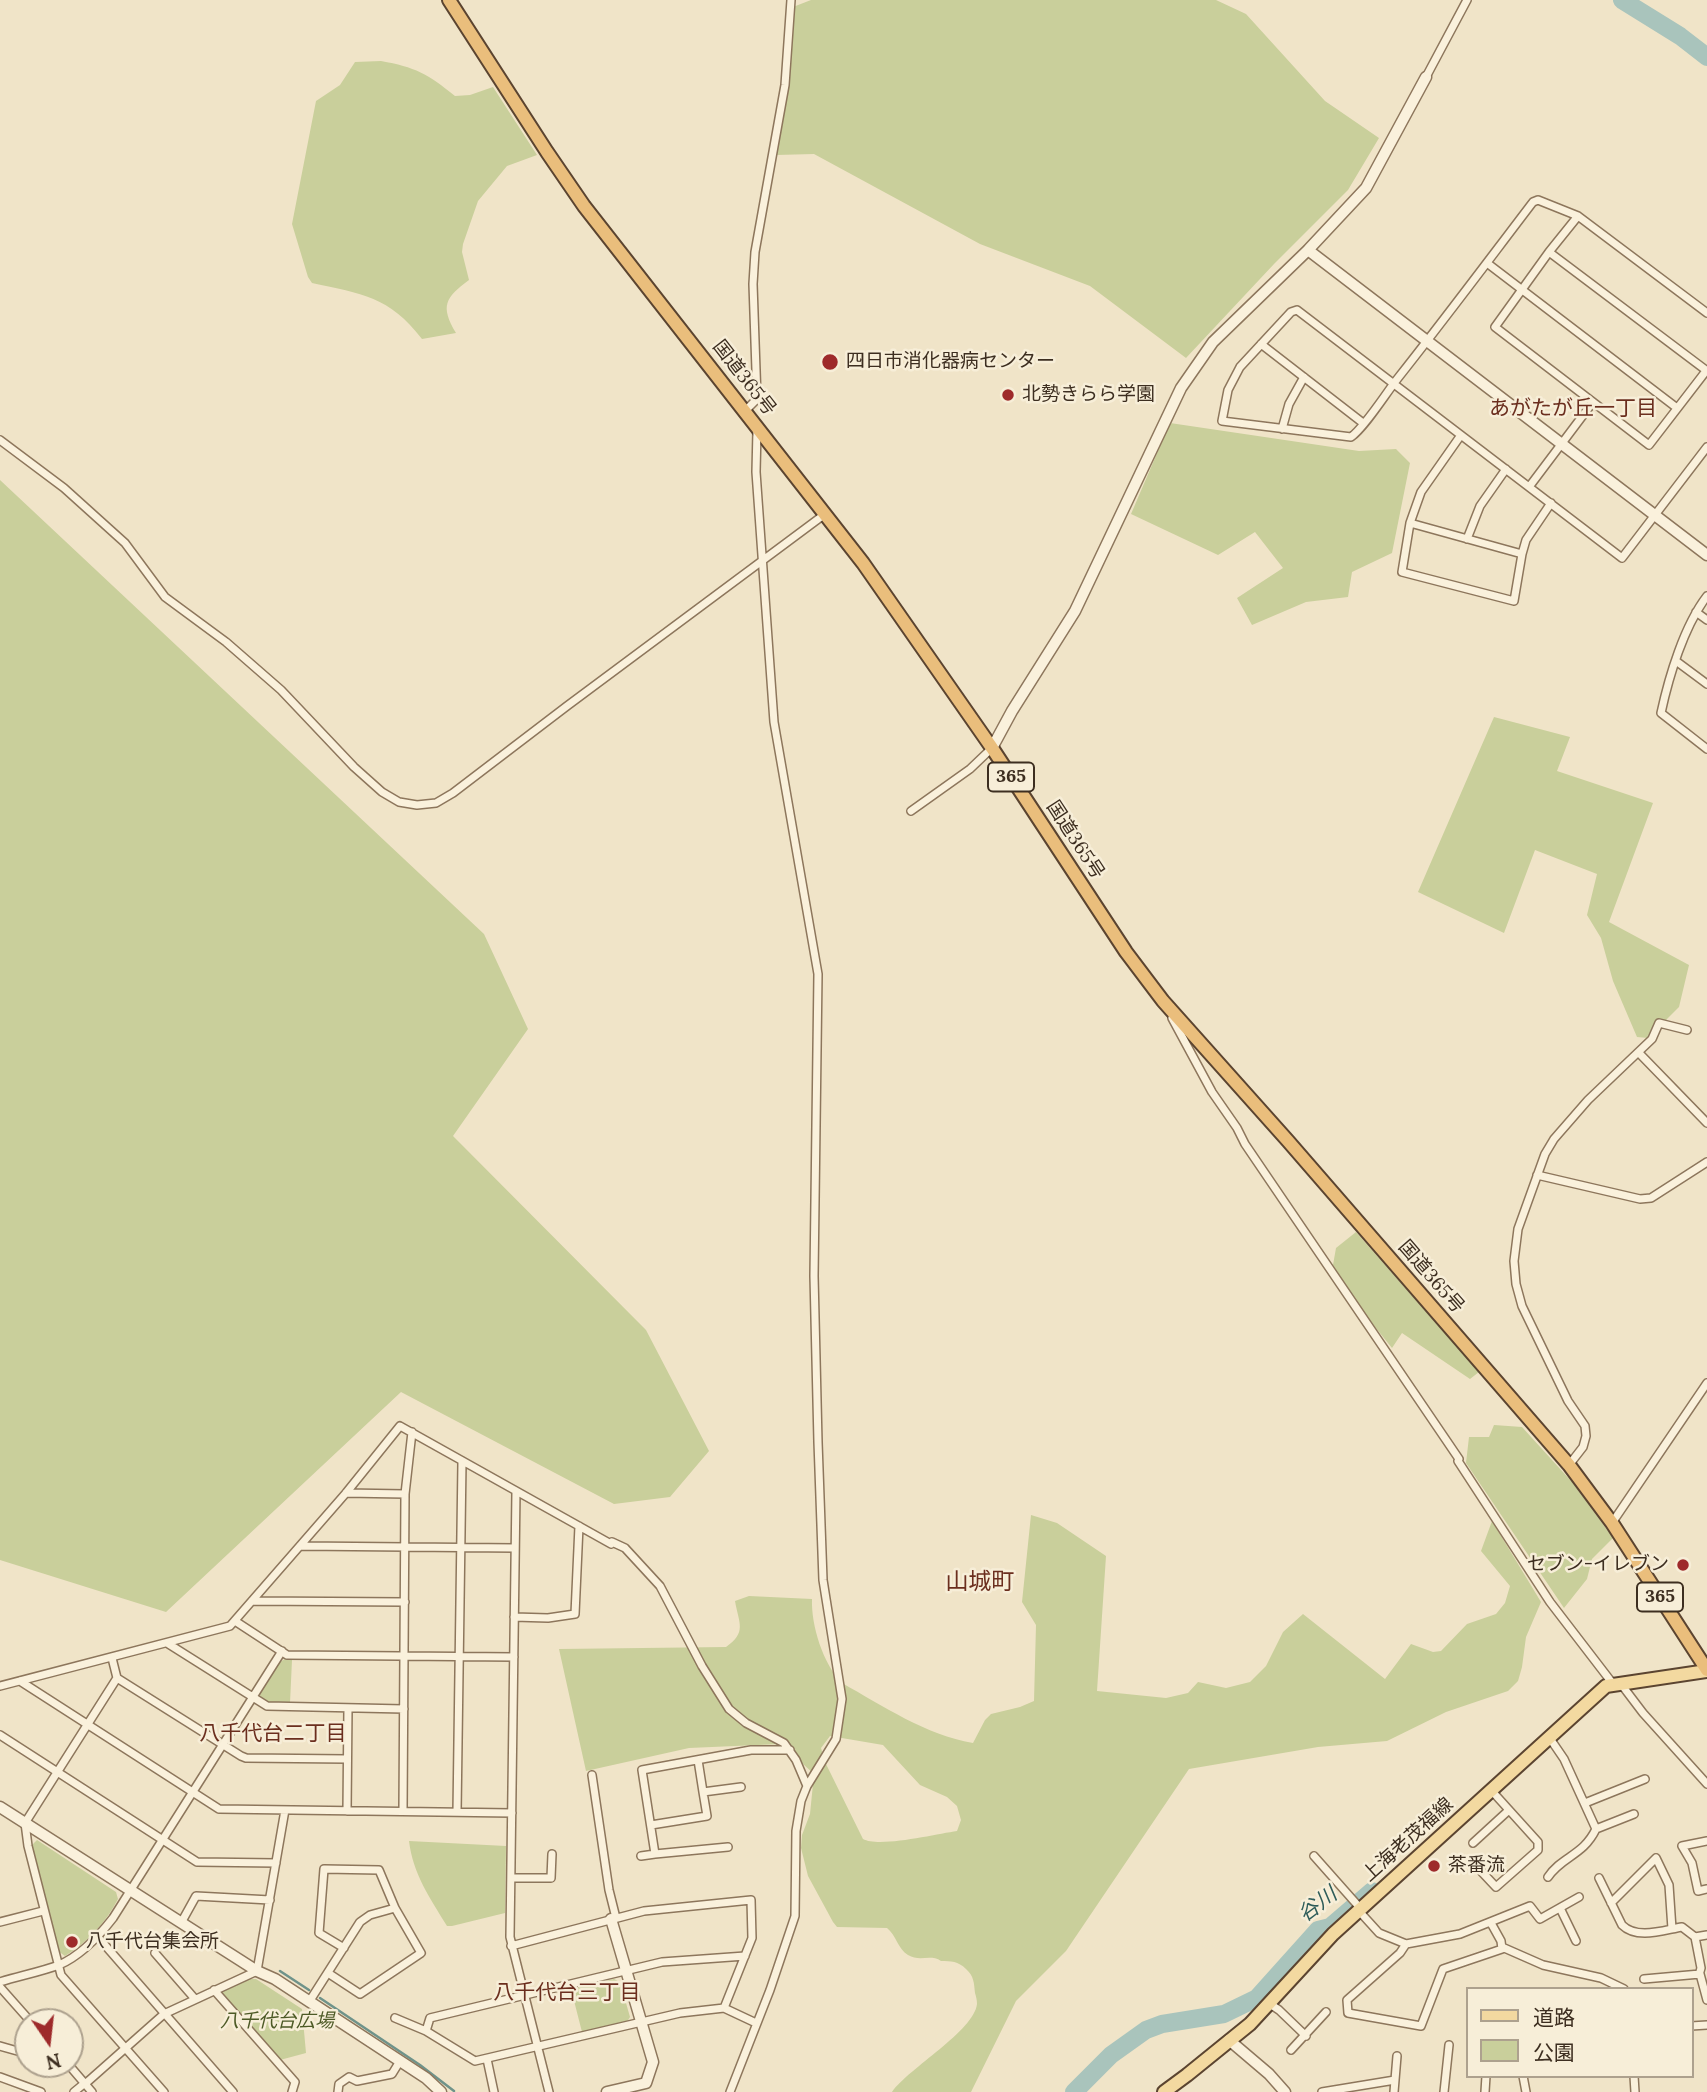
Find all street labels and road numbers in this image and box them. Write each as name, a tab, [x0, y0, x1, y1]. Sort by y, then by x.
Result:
street label: 国道365号	[708, 336, 780, 420]
road number: 365	[988, 762, 1034, 792]
street label: 国道365号	[1041, 797, 1109, 883]
street label: 国道365号	[1393, 1236, 1469, 1318]
road number: 365	[1637, 1582, 1683, 1612]
street label: 上海老茂福線	[1358, 1793, 1458, 1887]

